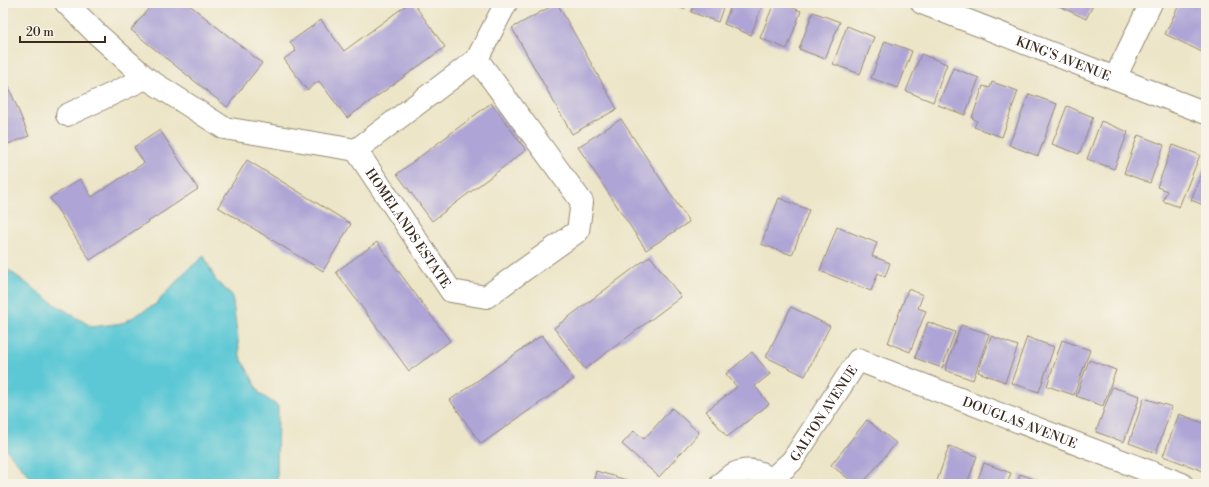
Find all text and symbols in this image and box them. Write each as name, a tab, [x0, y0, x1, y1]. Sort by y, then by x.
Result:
scale bar	[20, 18, 105, 44]
text: 20 m	[26, 25, 54, 40]
street label: KING'S AVENUE	[1014, 33, 1113, 85]
street label: HOMELANDS ESTATE	[362, 166, 454, 291]
street label: GALTON AVENUE	[787, 363, 861, 465]
street label: DOUGLAS AVENUE	[960, 394, 1079, 452]

